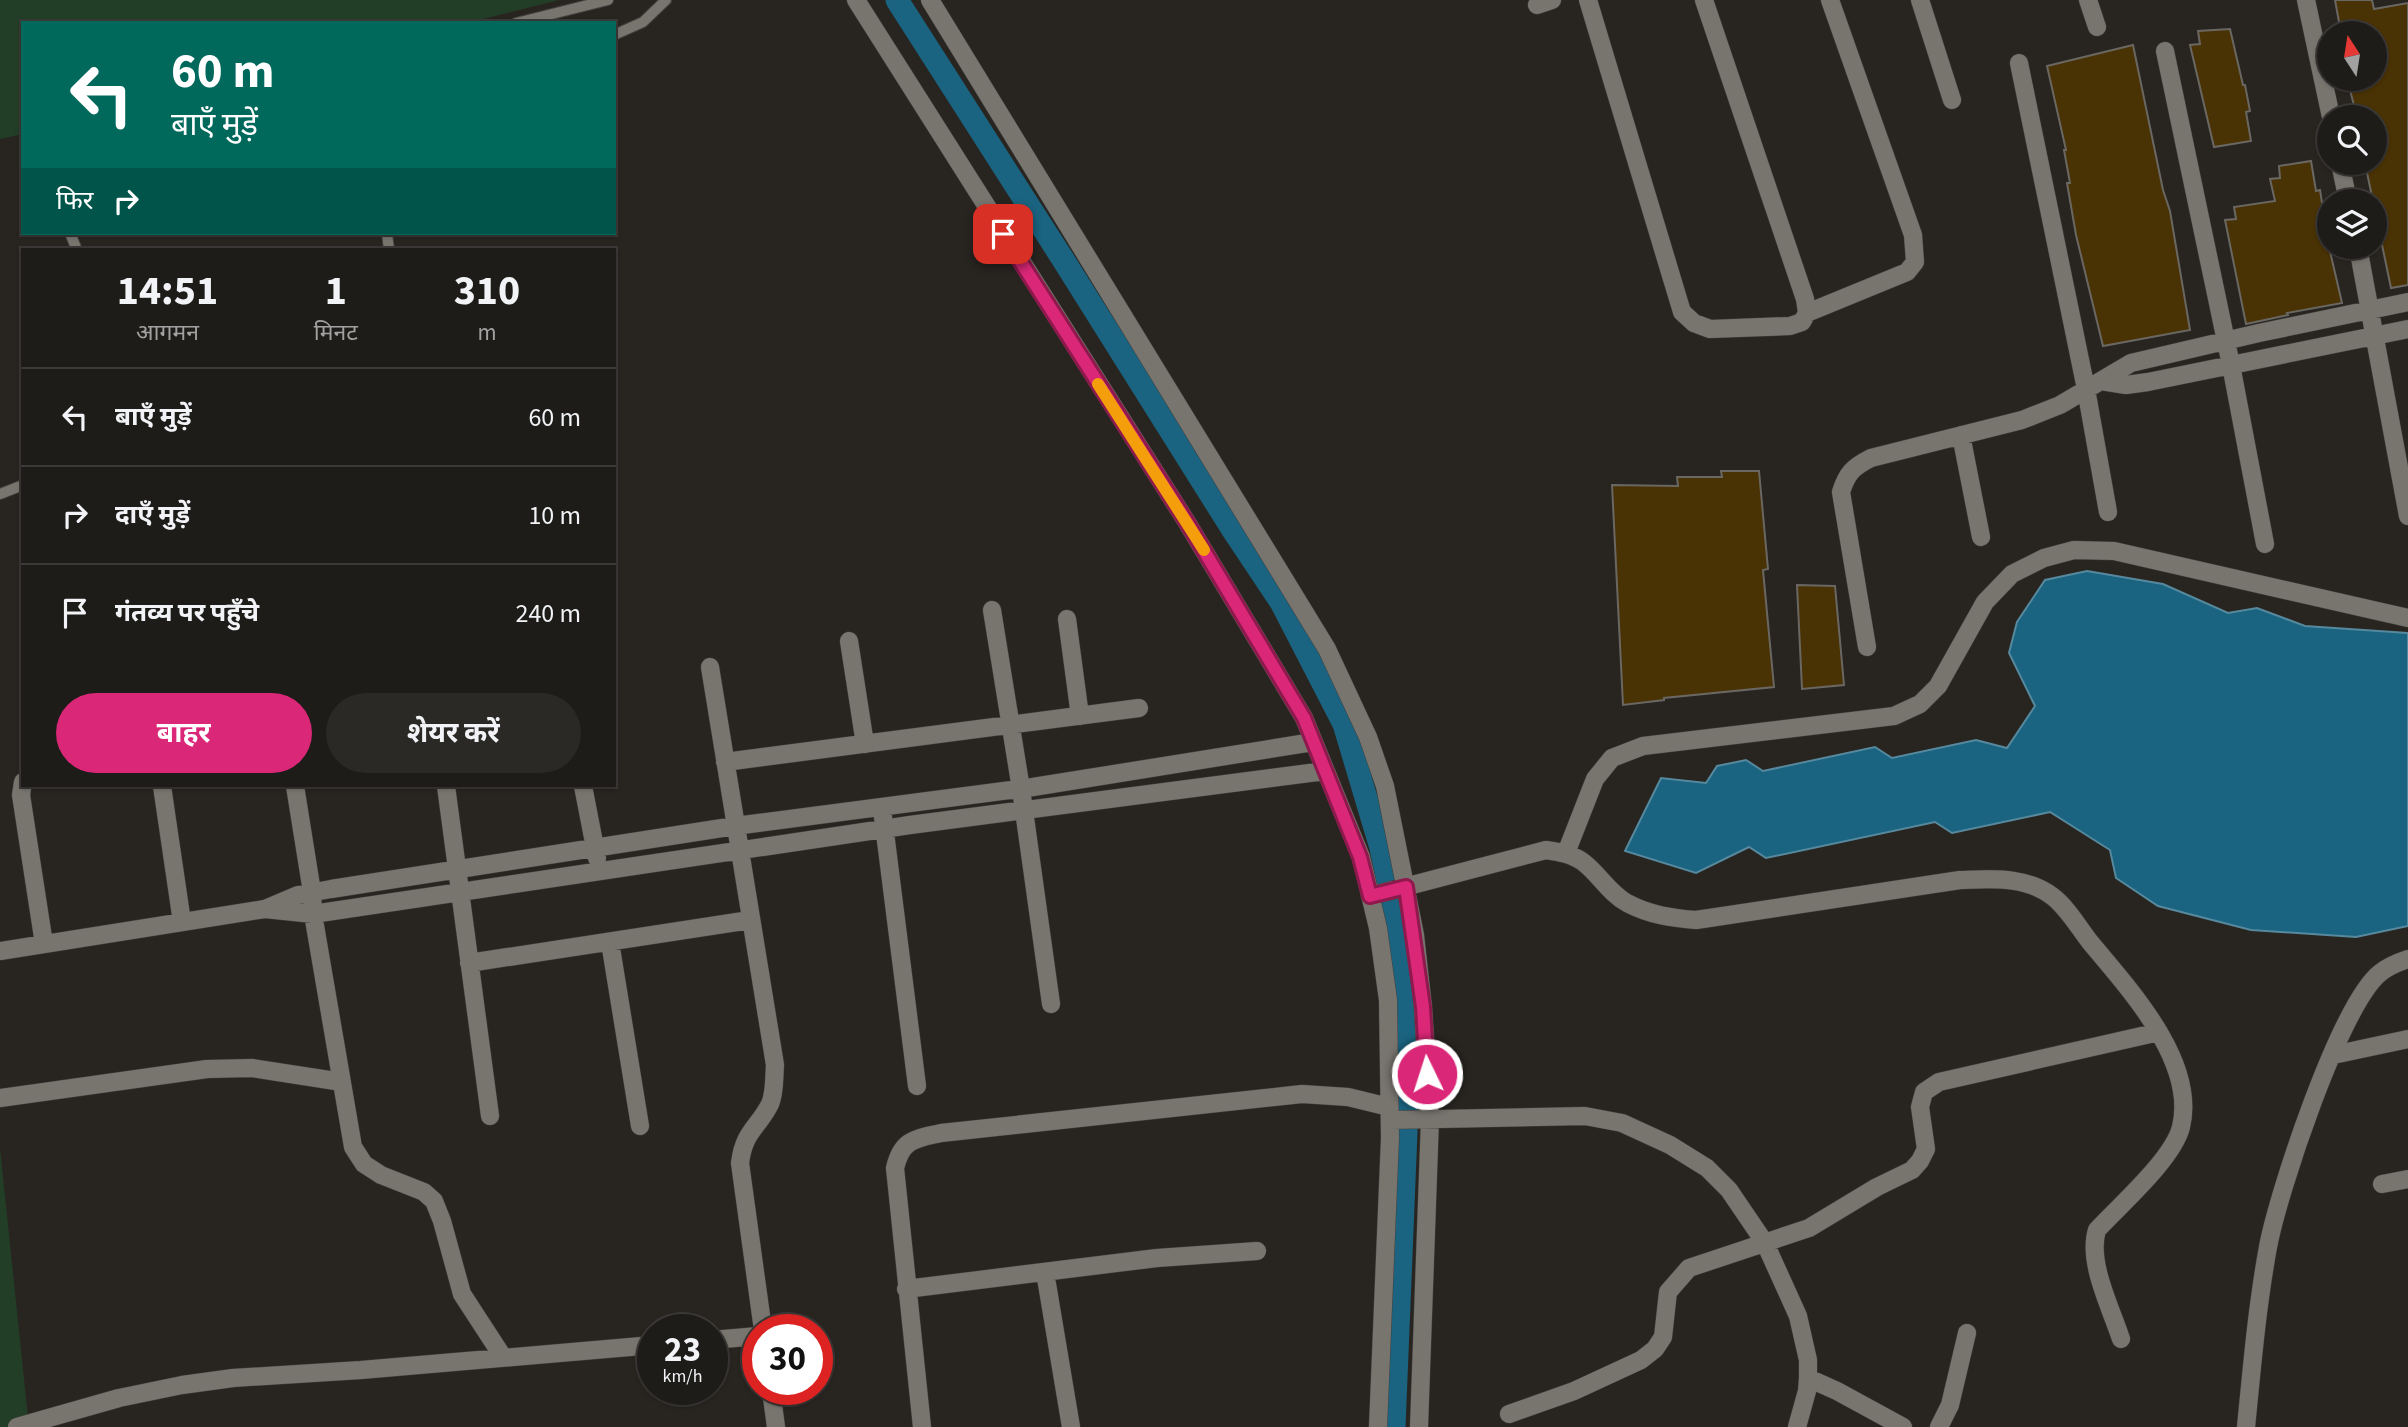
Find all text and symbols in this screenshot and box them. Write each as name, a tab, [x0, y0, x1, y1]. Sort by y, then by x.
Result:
north arrow	[2317, 21, 2387, 91]
map controls	[2317, 21, 2387, 259]
text: 60 m	[171, 37, 275, 107]
icon: left	[56, 49, 147, 140]
text: बाएँ मुड़ें	[171, 102, 258, 148]
button: search	[2317, 105, 2387, 175]
text: फिर	[56, 182, 93, 219]
icon: right	[107, 182, 145, 220]
button: layers	[2317, 189, 2387, 259]
pin	[973, 204, 1033, 264]
icon: arrive	[984, 215, 1022, 253]
text: 14:51	[117, 261, 218, 321]
text: 1	[325, 261, 347, 321]
text: 310	[454, 261, 520, 321]
text: आगमन	[136, 316, 199, 349]
text: मिनट	[314, 316, 358, 349]
text: m	[477, 316, 496, 349]
icon: left	[56, 398, 94, 436]
text: बाएँ मुड़ें	[115, 398, 192, 435]
text: 60 m	[528, 399, 581, 436]
icon: right	[56, 496, 94, 534]
text: दाएँ मुड़ें	[115, 496, 190, 533]
text: 10 m	[528, 497, 581, 534]
icon: arrive	[56, 594, 94, 632]
text: गंतव्य पर पहुँचे	[115, 594, 259, 631]
text: 240 m	[515, 595, 581, 632]
button: बाहर	[56, 693, 312, 773]
button: शेयर करें	[326, 693, 581, 773]
position arrow	[1390, 1037, 1464, 1111]
speed limit sign: 30	[742, 1314, 833, 1405]
text: 23	[664, 1325, 701, 1375]
text: km/h	[663, 1364, 702, 1389]

